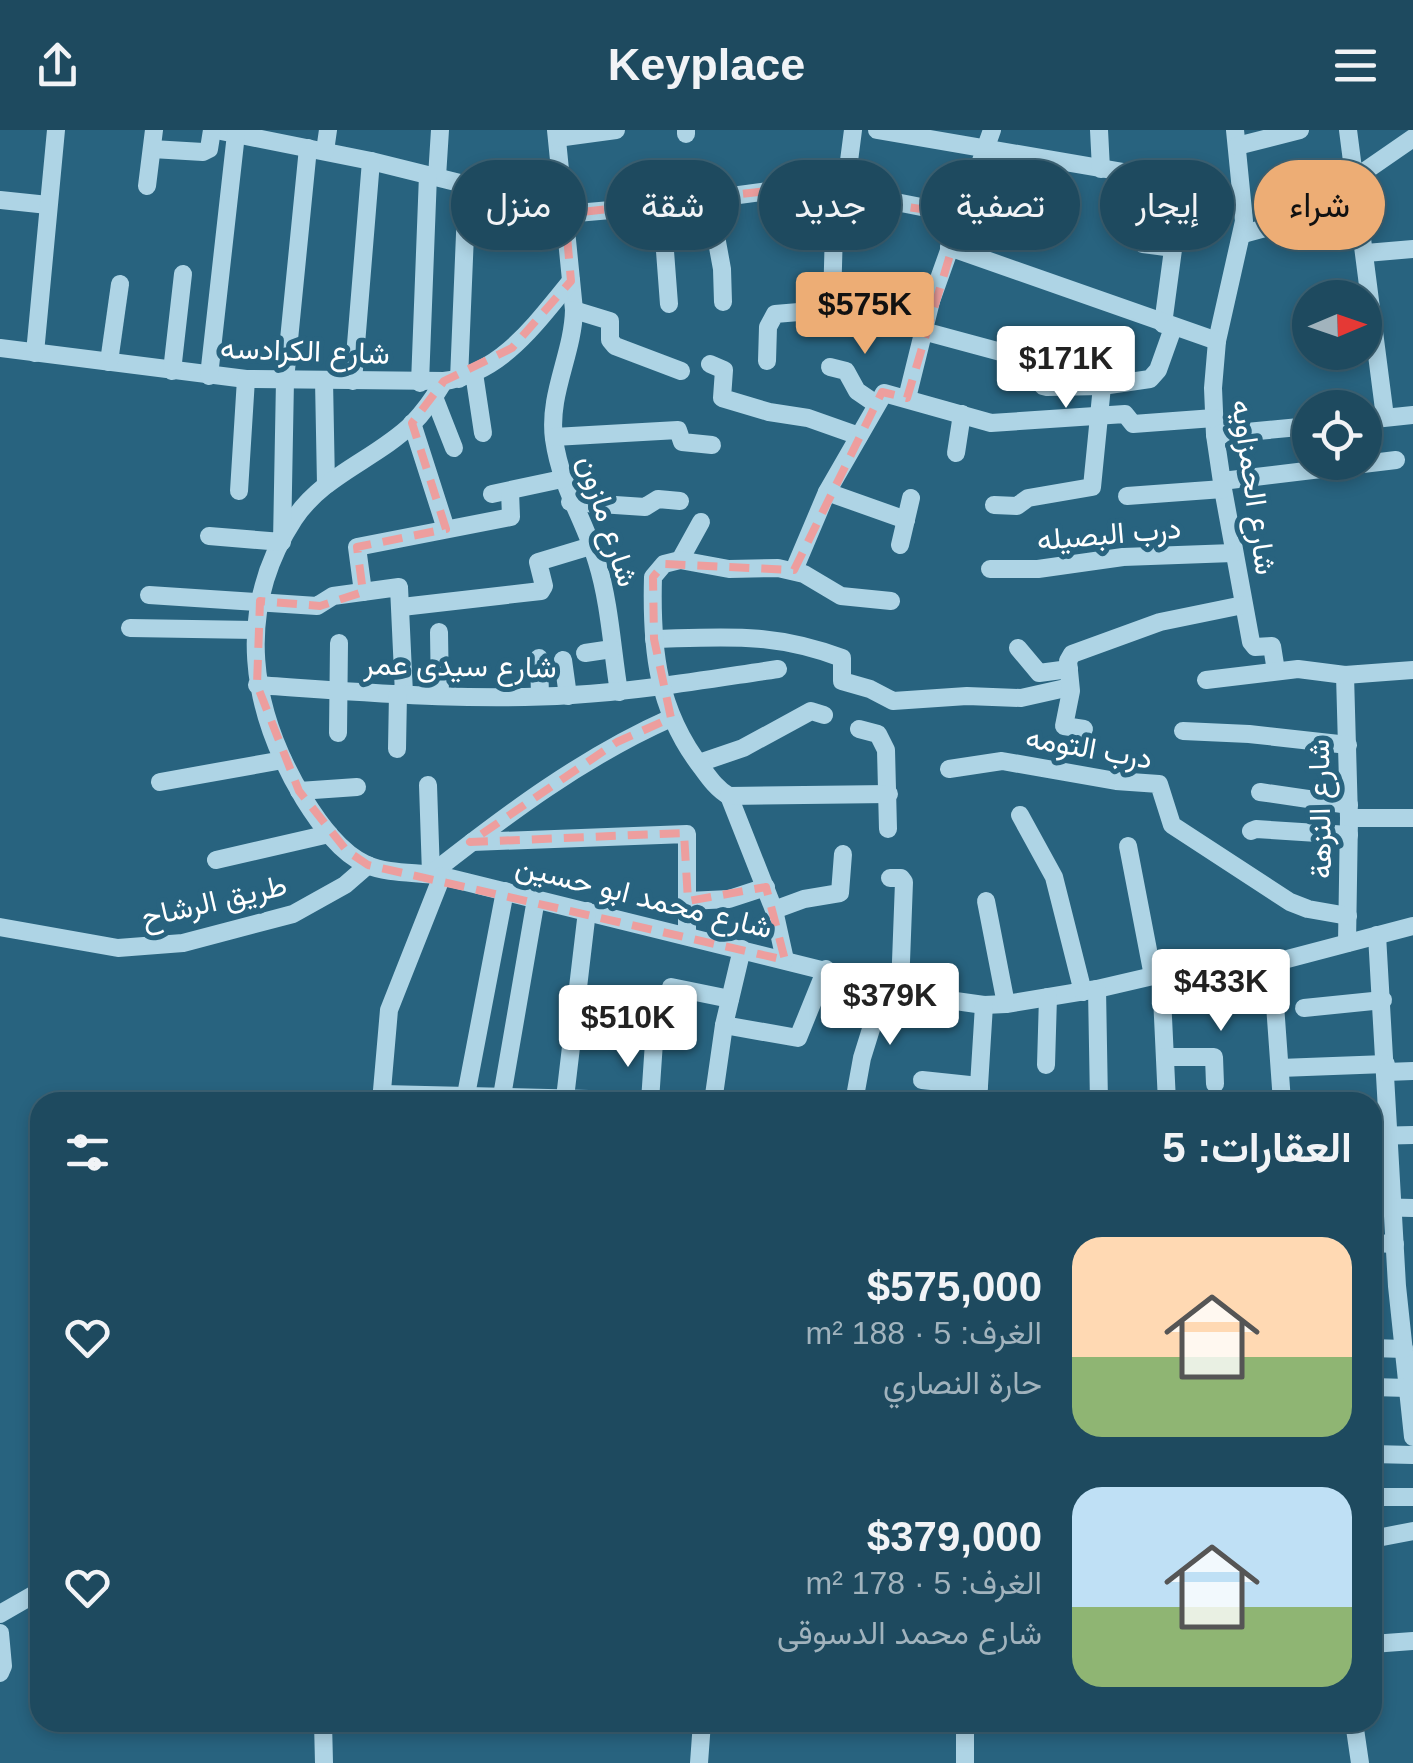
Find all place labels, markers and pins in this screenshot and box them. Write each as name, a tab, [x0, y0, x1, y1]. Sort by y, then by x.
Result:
pin: $575K	[795, 272, 935, 357]
pin: $171K	[996, 326, 1136, 411]
pin: $433K	[1151, 949, 1291, 1034]
pin: $379K	[820, 963, 960, 1048]
pin: $510K	[558, 985, 698, 1070]

